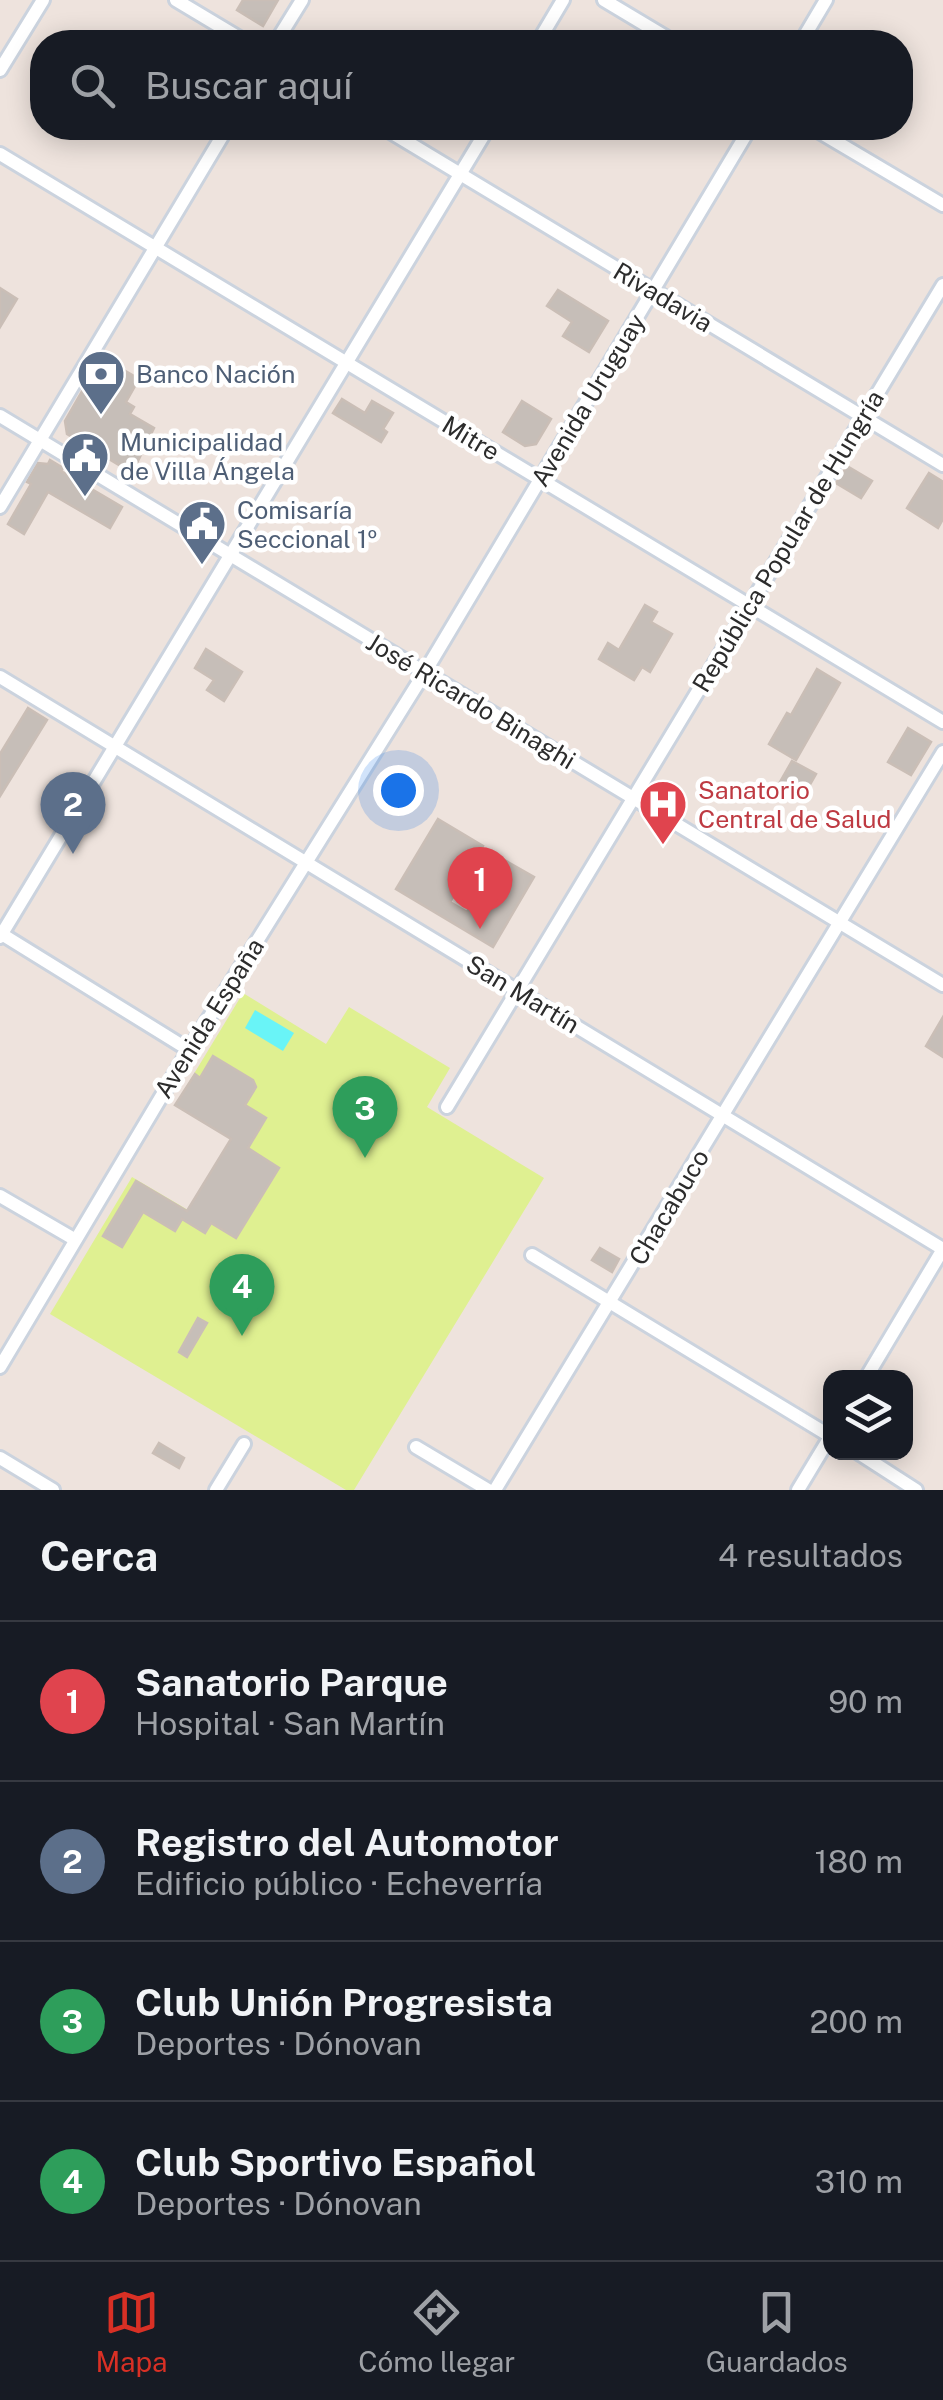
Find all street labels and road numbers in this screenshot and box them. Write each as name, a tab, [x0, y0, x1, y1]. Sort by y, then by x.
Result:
street label: Rivadavia	[608, 256, 718, 338]
street label: Avenida Uruguay	[525, 308, 651, 492]
street label: República Popular de Hungría	[686, 385, 890, 697]
street label: Mitre	[437, 409, 505, 467]
street label: José Ricardo Binaghi	[361, 627, 581, 775]
street label: Avenida España	[148, 933, 270, 1103]
street label: San Martín	[461, 949, 585, 1039]
street label: Chacabuco	[623, 1144, 715, 1270]

